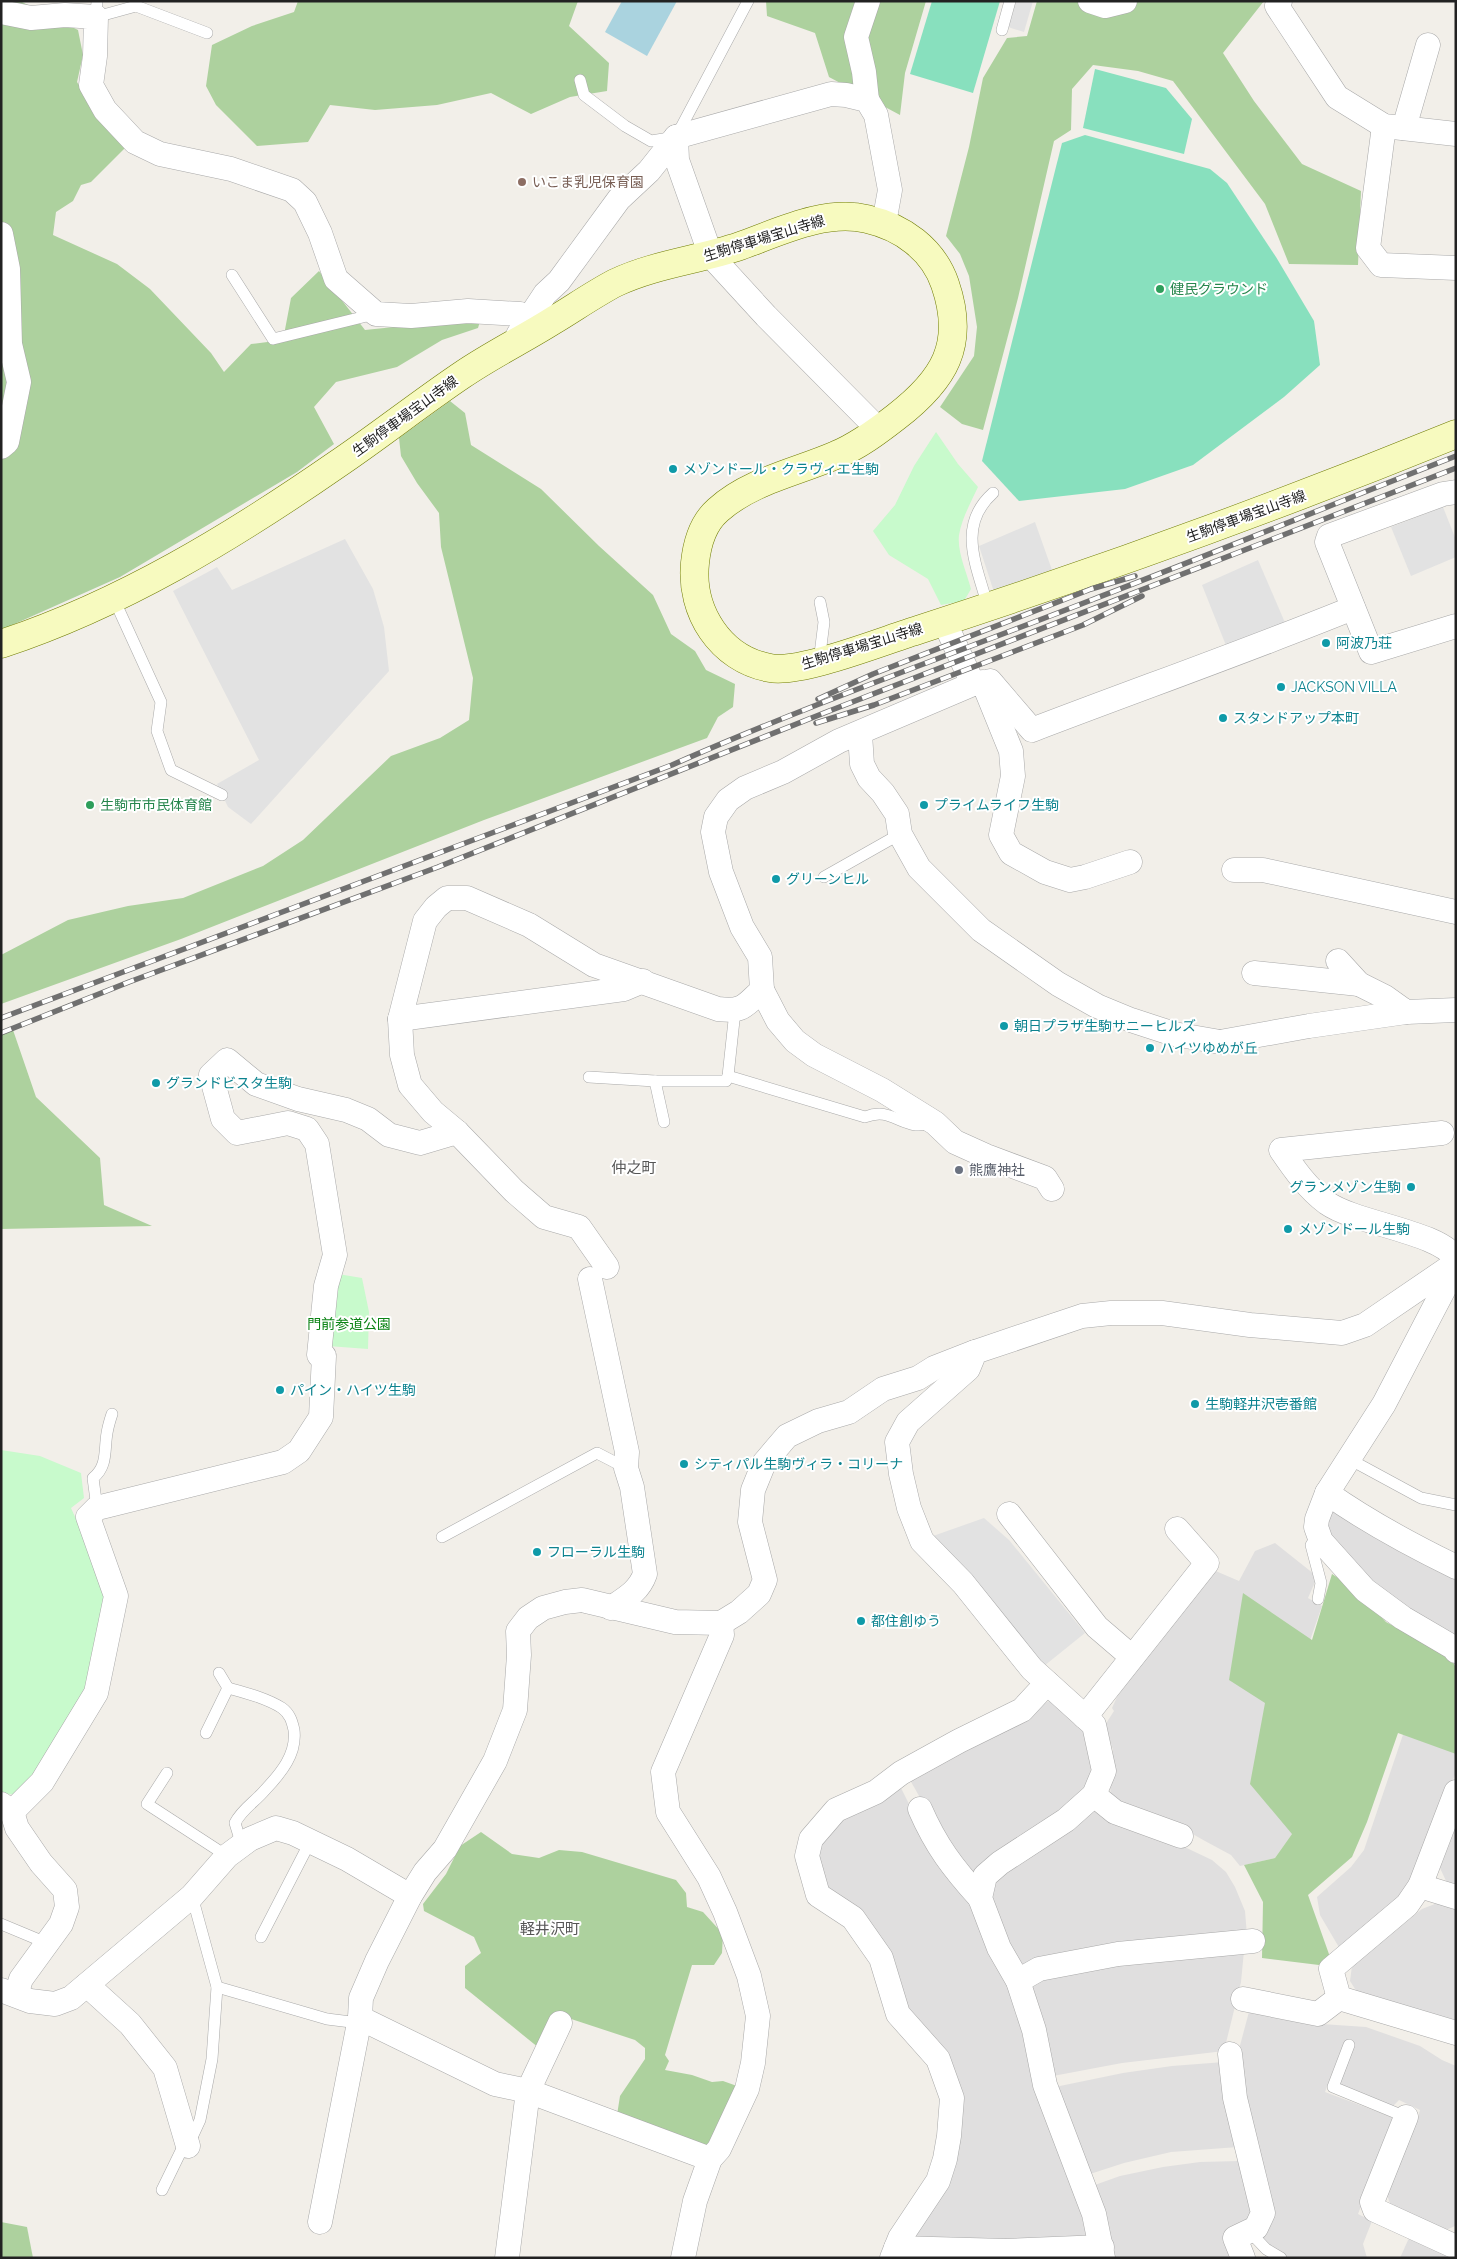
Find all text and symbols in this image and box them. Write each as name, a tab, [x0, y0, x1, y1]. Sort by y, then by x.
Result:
place label: いこま乳児保育園	[532, 174, 644, 190]
marker: いこま乳児保育園	[516, 176, 528, 188]
street label: 生駒停車場宝山寺線	[701, 212, 827, 264]
place label: 健民グラウンド	[1170, 281, 1268, 297]
marker: 健民グラウンド	[1154, 283, 1166, 295]
street label: 生駒停車場宝山寺線	[349, 372, 461, 460]
place label: メゾンドール・クラヴィエ生駒	[683, 461, 879, 477]
marker: メゾンドール・クラヴィエ生駒	[667, 463, 679, 475]
street label: 生駒停車場宝山寺線	[1184, 487, 1308, 545]
street label: 生駒停車場宝山寺線	[799, 620, 925, 672]
place label: 阿波乃荘	[1336, 635, 1392, 651]
marker: 阿波乃荘	[1320, 637, 1332, 649]
place label: JACKSON VILLA	[1291, 679, 1397, 695]
marker: JACKSON VILLA	[1275, 681, 1287, 693]
place label: スタンドアップ本町	[1233, 710, 1359, 726]
marker: スタンドアップ本町	[1217, 712, 1229, 724]
place label: 生駒市市民体育館	[100, 797, 212, 813]
place label: プライムライフ生駒	[934, 797, 1059, 813]
marker: 生駒市市民体育館	[84, 799, 96, 811]
marker: プライムライフ生駒	[918, 799, 930, 811]
place label: グリーンヒル	[786, 871, 869, 887]
marker: グリーンヒル	[770, 873, 782, 885]
place label: 朝日プラザ生駒サニーヒルズ	[1014, 1018, 1196, 1034]
marker: 朝日プラザ生駒サニーヒルズ	[998, 1020, 1010, 1032]
place label: ハイツゆめが丘	[1160, 1040, 1258, 1056]
marker: ハイツゆめが丘	[1144, 1042, 1156, 1054]
place label: グランドビスタ生駒	[166, 1075, 292, 1091]
marker: グランドビスタ生駒	[150, 1077, 162, 1089]
district label: 仲之町	[611, 1159, 657, 1177]
place label: 熊鷹神社	[969, 1162, 1025, 1178]
marker: 熊鷹神社	[953, 1164, 965, 1176]
place label: グランメゾン生駒	[1289, 1179, 1401, 1195]
marker: グランメゾン生駒	[1405, 1181, 1417, 1193]
place label: メゾンドール生駒	[1298, 1221, 1410, 1237]
marker: メゾンドール生駒	[1282, 1223, 1294, 1235]
park label: 門前参道公園	[307, 1316, 391, 1332]
place label: パイン・ハイツ生駒	[290, 1382, 416, 1398]
marker: パイン・ハイツ生駒	[274, 1384, 286, 1396]
place label: 生駒軽井沢壱番館	[1205, 1396, 1317, 1412]
marker: 生駒軽井沢壱番館	[1189, 1398, 1201, 1410]
place label: シティパル生駒ヴィラ・コリーナ	[694, 1456, 903, 1472]
marker: シティパル生駒ヴィラ・コリーナ	[678, 1458, 690, 1470]
place label: フローラル生駒	[547, 1544, 645, 1560]
marker: フローラル生駒	[531, 1546, 543, 1558]
place label: 都住創ゆう	[871, 1613, 941, 1629]
marker: 都住創ゆう	[855, 1615, 867, 1627]
district label: 軽井沢町	[520, 1920, 580, 1938]

